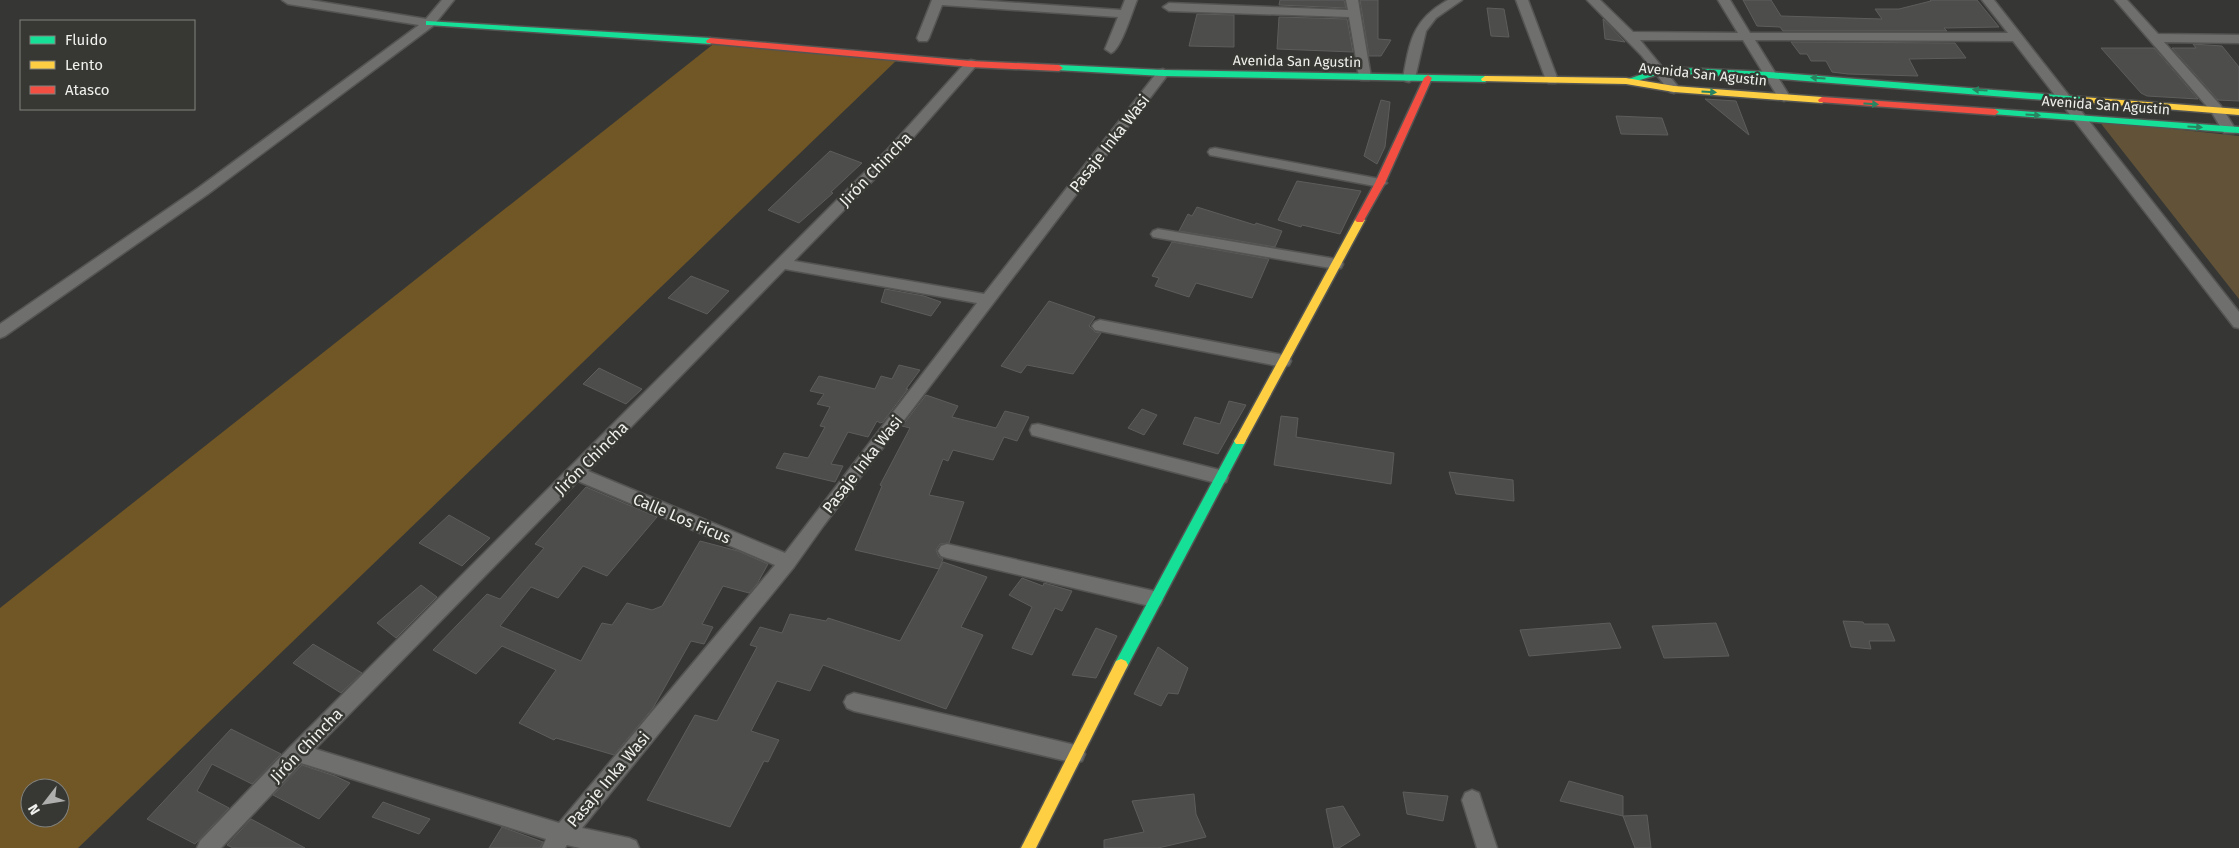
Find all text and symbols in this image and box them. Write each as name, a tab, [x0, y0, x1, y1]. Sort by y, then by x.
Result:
legend	[20, 20, 195, 110]
text: Fluido	[65, 31, 107, 49]
street label: Avenida San Agustin	[1233, 52, 1361, 71]
text: Lento	[65, 56, 103, 74]
street label: Avenida San Agustin	[1638, 59, 1768, 90]
one-way arrow	[1810, 74, 1826, 82]
text: Atasco	[65, 81, 110, 99]
one-way arrow	[1972, 86, 1988, 94]
one-way arrow	[1701, 88, 1717, 96]
street label: Pasaje Inka Wasi	[1065, 91, 1153, 196]
street label: Avenida San Agustin	[2041, 93, 2171, 118]
one-way arrow	[1863, 100, 1879, 108]
one-way arrow	[2025, 112, 2041, 120]
one-way arrow	[2187, 123, 2203, 131]
street label: Jirón Chincha	[835, 128, 915, 210]
street label: Pasaje Inka Wasi	[818, 412, 906, 517]
street label: Jirón Chincha	[551, 418, 632, 499]
street label: Calle Los Ficus	[630, 489, 734, 548]
street label: Jirón Chincha	[266, 704, 346, 786]
street label: Pasaje Inka Wasi	[563, 728, 654, 831]
north arrow	[20, 778, 70, 828]
text: N	[25, 801, 44, 818]

